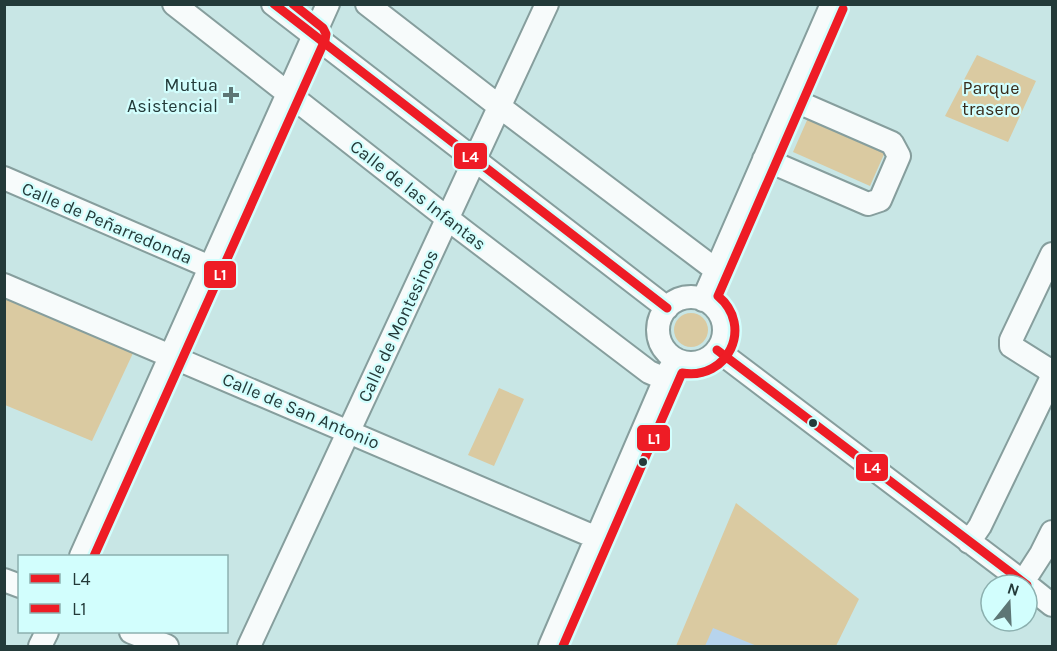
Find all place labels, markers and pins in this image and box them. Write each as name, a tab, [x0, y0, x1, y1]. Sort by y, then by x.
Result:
place label: Mutua Asistencial	[127, 74, 218, 117]
marker: Mutua Asistencial	[222, 86, 240, 104]
unlabelled marker	[807, 417, 819, 429]
unlabelled marker	[637, 456, 649, 468]

